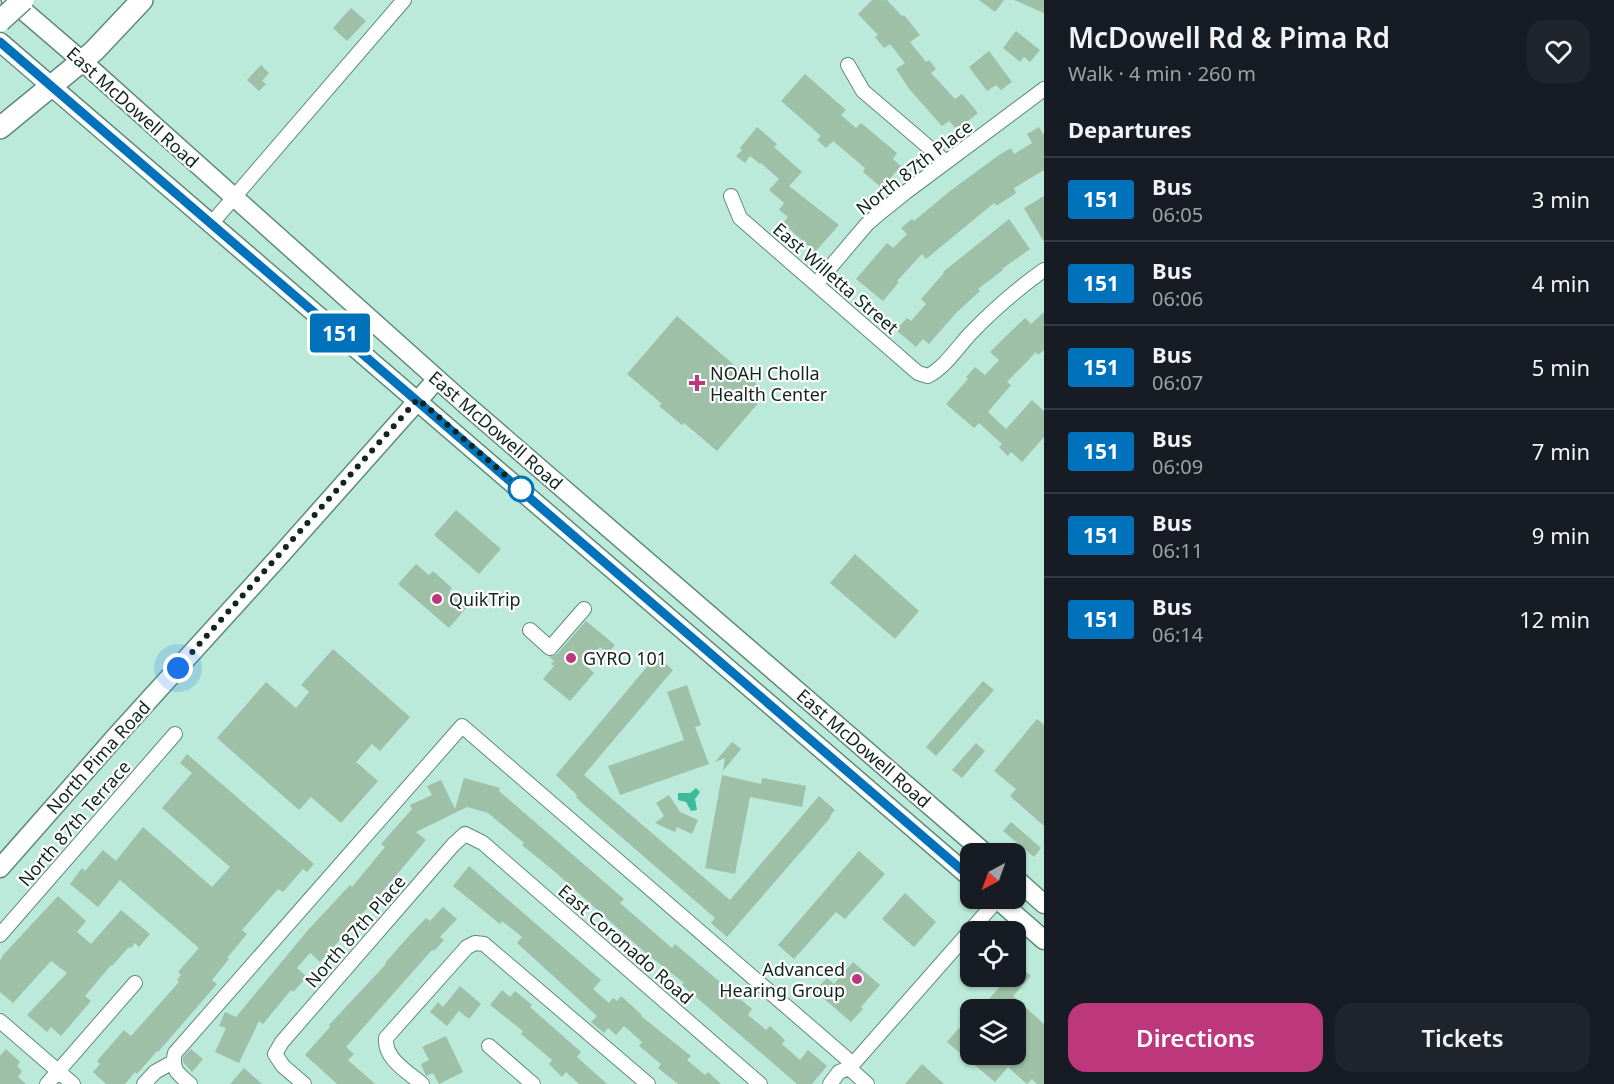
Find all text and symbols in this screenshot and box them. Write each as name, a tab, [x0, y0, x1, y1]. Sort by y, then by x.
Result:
text: McDowell Rd & Pima Rd	[1068, 18, 1390, 56]
button: heart	[1527, 20, 1590, 83]
street label: East McDowell Road	[62, 41, 204, 173]
text: Walk · 4 min · 260 m	[1068, 60, 1256, 87]
street label: North 87th Place	[851, 114, 977, 220]
text: Departures	[1068, 114, 1192, 144]
text: Bus	[1152, 171, 1192, 201]
text: 3 min	[1532, 184, 1590, 214]
text: 151	[1083, 185, 1119, 213]
text: 06:05	[1152, 201, 1203, 228]
street label: East Willetta Street	[768, 217, 904, 339]
text: Bus	[1152, 255, 1192, 285]
text: 4 min	[1532, 268, 1590, 298]
text: 151	[1083, 269, 1119, 297]
text: 06:06	[1152, 285, 1203, 312]
line badge: 151	[306, 314, 374, 352]
text: 151	[322, 319, 358, 347]
text: Bus	[1152, 339, 1192, 369]
text: 5 min	[1532, 352, 1590, 382]
text: 151	[1083, 353, 1119, 381]
place label: NOAH Cholla Health Center	[710, 361, 828, 406]
street label: East McDowell Road	[424, 365, 568, 495]
text: 06:07	[1152, 369, 1203, 396]
marker: NOAH Cholla Health Center	[688, 374, 706, 392]
text: Bus	[1152, 423, 1192, 453]
text: 7 min	[1532, 436, 1590, 466]
text: 151	[1083, 437, 1119, 465]
text: 06:09	[1152, 453, 1203, 480]
unlabelled marker	[508, 476, 534, 502]
text: Bus	[1152, 507, 1192, 537]
text: 9 min	[1532, 520, 1590, 550]
text: 151	[1083, 521, 1119, 549]
text: 06:11	[1152, 537, 1203, 564]
place label: QuikTrip	[449, 587, 521, 611]
text: Bus	[1152, 591, 1192, 621]
marker: QuikTrip	[430, 592, 444, 606]
text: 12 min	[1519, 604, 1590, 634]
text: 151	[1083, 605, 1119, 633]
text: 06:14	[1152, 621, 1203, 648]
place label: GYRO 101	[583, 646, 667, 670]
marker: GYRO 101	[564, 651, 578, 665]
your location	[163, 653, 193, 683]
street label: East McDowell Road	[792, 683, 936, 813]
street label: North Pima Road	[41, 695, 155, 819]
street label: North 87th Terrace	[13, 755, 135, 891]
north arrow	[960, 843, 1026, 909]
map controls	[960, 843, 1026, 1065]
street label: North 87th Place	[299, 870, 411, 992]
street label: East Coronado Road	[553, 879, 699, 1009]
button: locate	[960, 921, 1026, 987]
place label: Advanced Hearing Group	[719, 957, 845, 1002]
marker: Advanced Hearing Group	[850, 972, 864, 986]
button: layers	[960, 999, 1026, 1065]
button: Directions	[1068, 1003, 1323, 1072]
button: Tickets	[1335, 1003, 1590, 1072]

